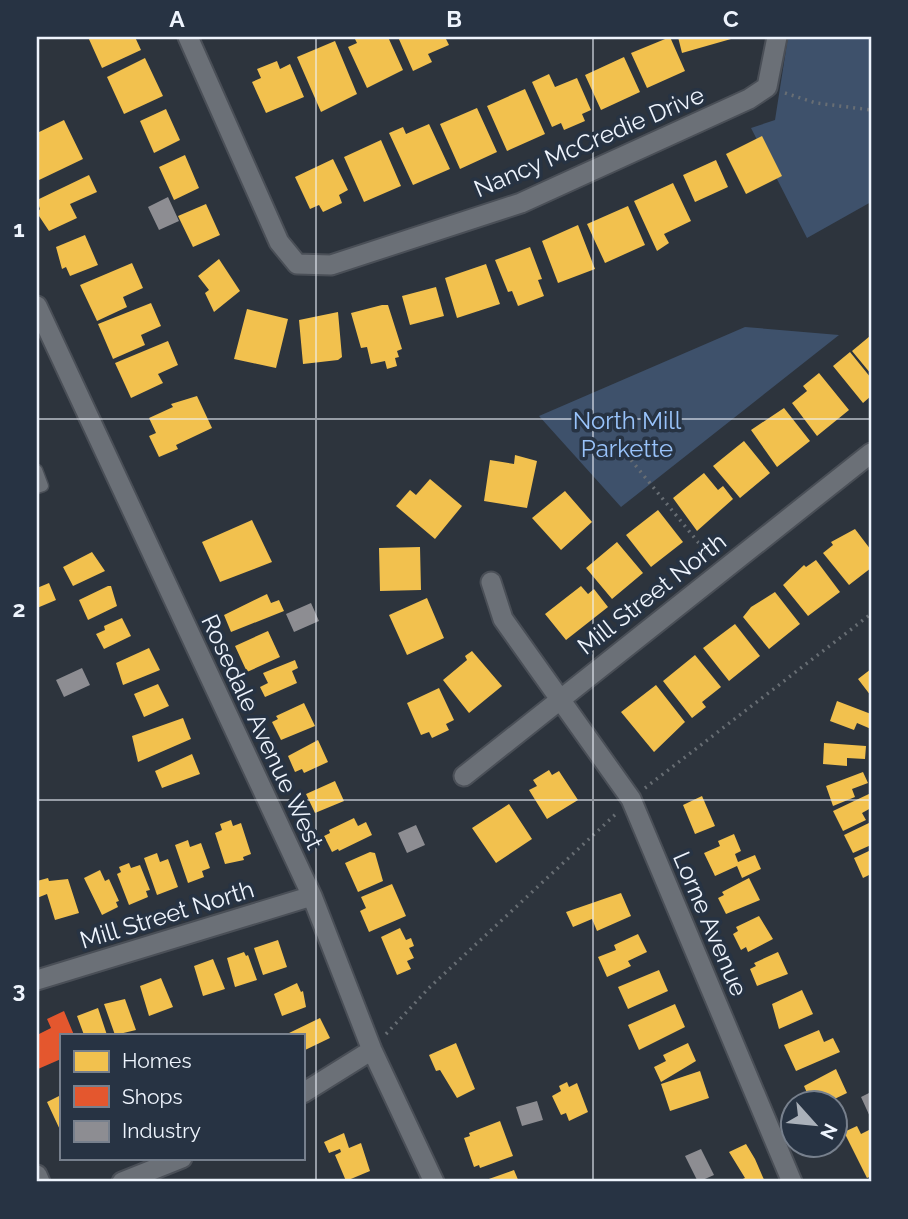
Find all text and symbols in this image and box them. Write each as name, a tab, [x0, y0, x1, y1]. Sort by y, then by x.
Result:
text: A	[169, 5, 185, 32]
text: B	[446, 5, 462, 32]
text: C	[723, 5, 739, 32]
street label: Nancy McCredie Drive	[469, 80, 708, 203]
text: 1	[13, 215, 25, 242]
park label: North Mill Parkette	[573, 406, 682, 463]
street label: Mill Street North	[572, 527, 732, 661]
text: 2	[13, 595, 25, 622]
street label: Rosedale Avenue West	[195, 610, 330, 854]
street label: Lorne Avenue	[667, 847, 754, 1000]
street label: Mill Street North	[76, 874, 257, 955]
text: 3	[13, 976, 25, 1003]
legend	[60, 1034, 304, 1160]
text: Homes	[122, 1048, 192, 1073]
text: Shops	[122, 1084, 183, 1109]
north arrow	[778, 1090, 848, 1160]
text: Industry	[122, 1118, 201, 1143]
text: N	[816, 1120, 842, 1143]

